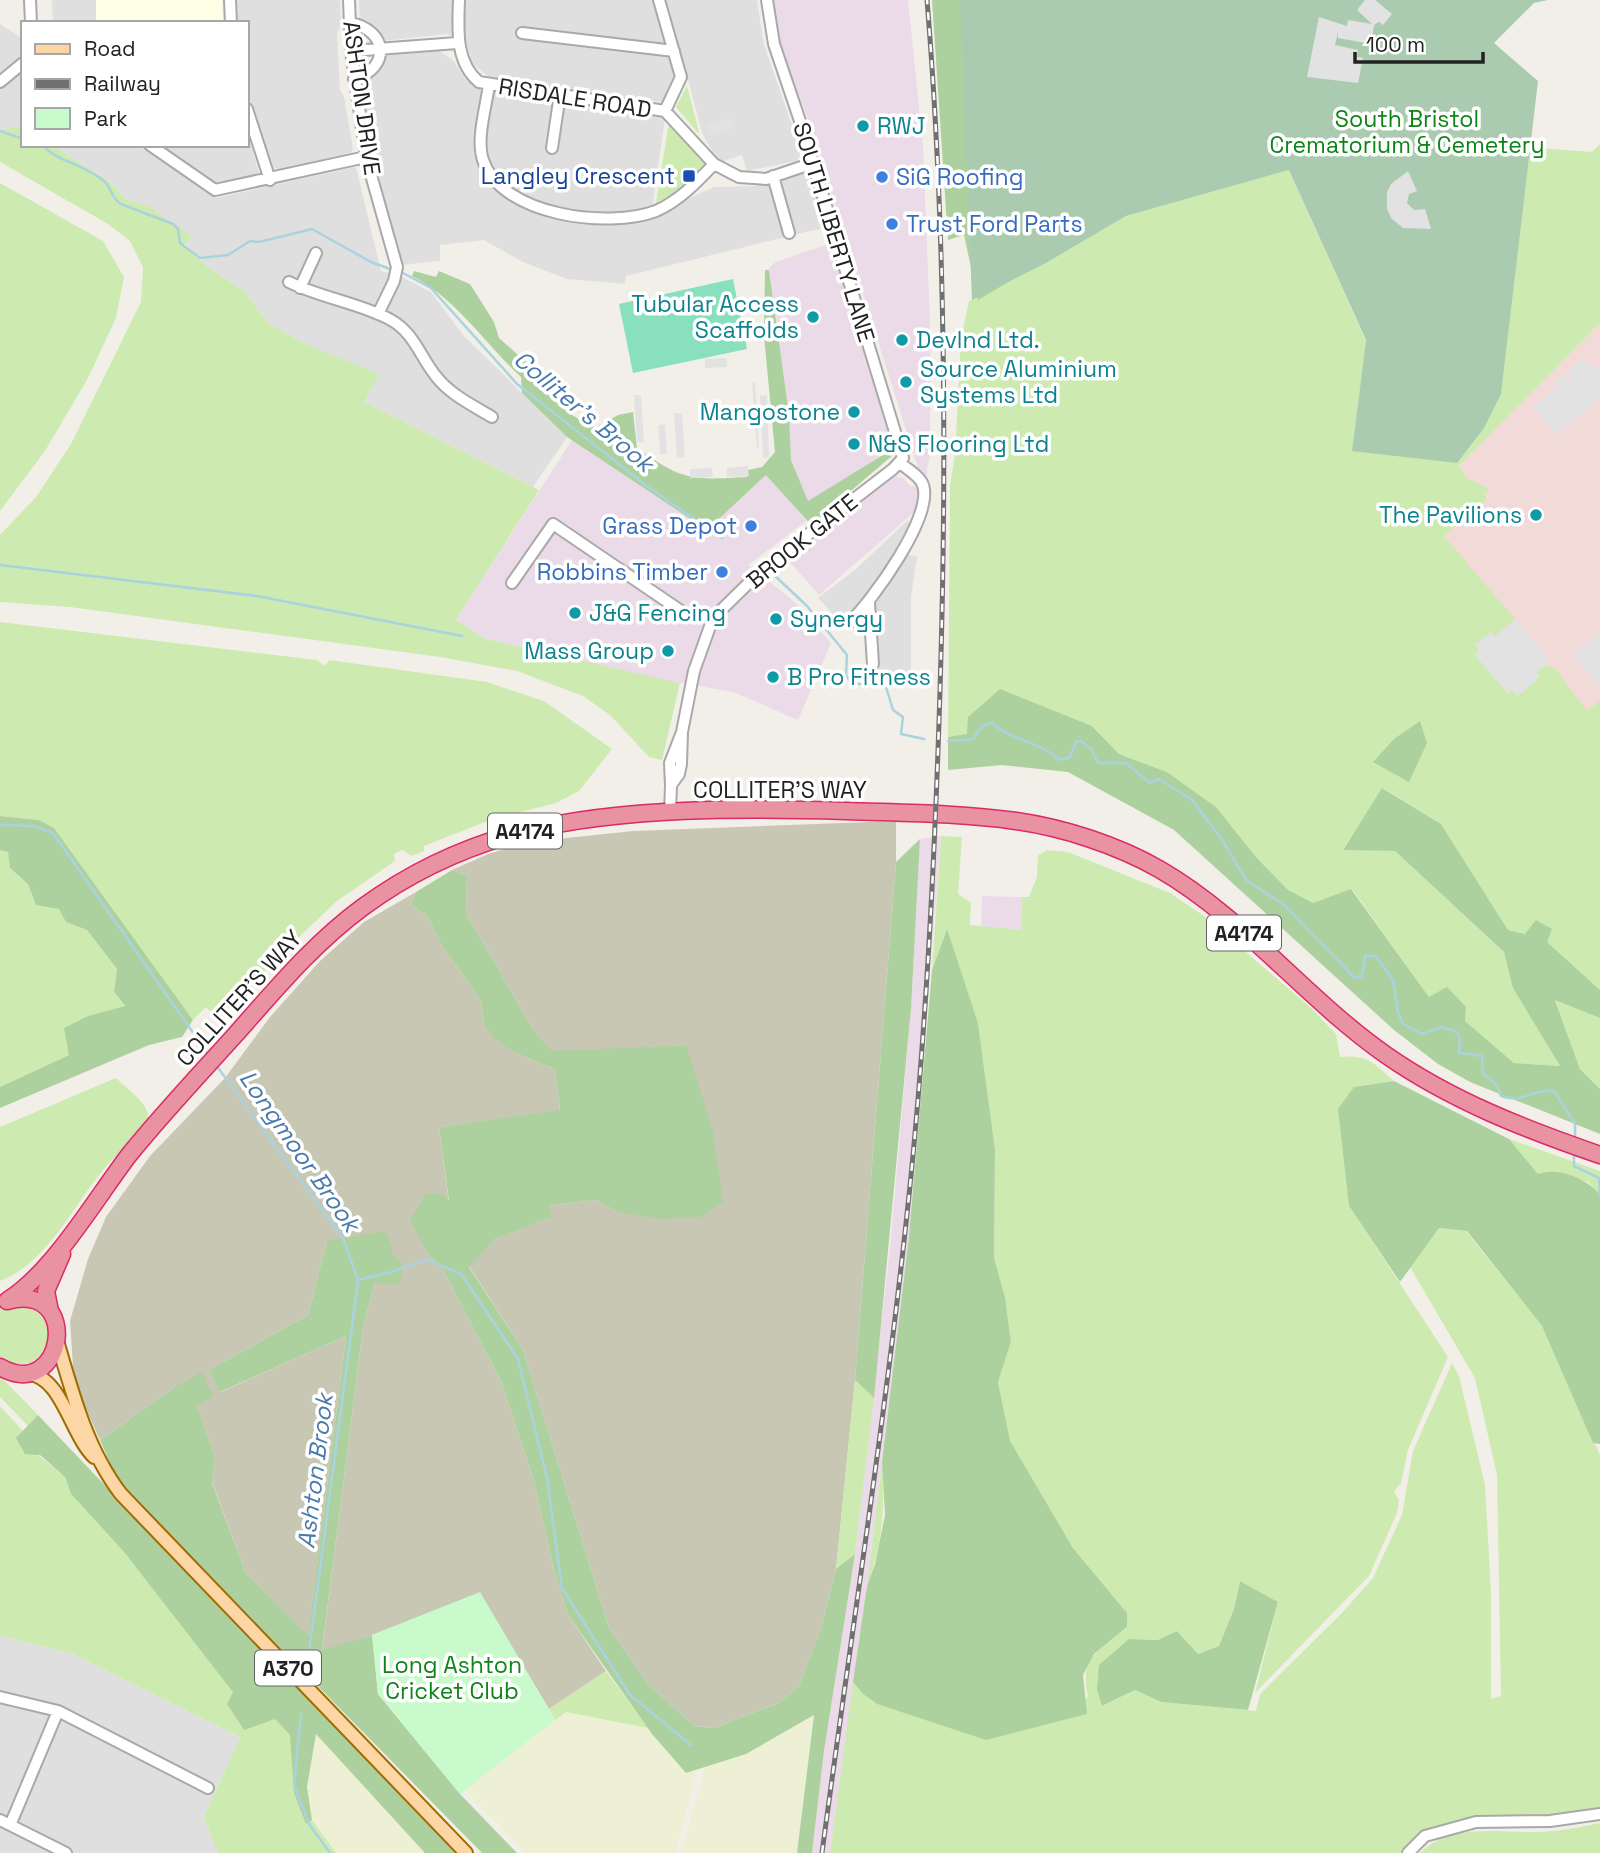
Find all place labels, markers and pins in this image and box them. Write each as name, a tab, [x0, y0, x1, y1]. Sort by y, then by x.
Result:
place label: RWJ	[877, 111, 925, 141]
marker: RWJ	[855, 118, 871, 134]
place label: Langley Crescent	[481, 161, 675, 191]
place label: SiG Roofing	[896, 162, 1023, 192]
marker: Langley Crescent	[681, 168, 697, 184]
marker: SiG Roofing	[874, 169, 890, 185]
place label: Trust Ford Parts	[906, 209, 1083, 239]
marker: Trust Ford Parts	[884, 216, 900, 232]
place label: Tubular Access Scaffolds	[631, 289, 799, 345]
marker: Tubular Access Scaffolds	[805, 309, 821, 325]
place label: Devlnd Ltd.	[916, 325, 1040, 355]
marker: Devlnd Ltd.	[894, 332, 910, 348]
place label: Source Aluminium Systems Ltd	[920, 354, 1117, 410]
marker: Source Aluminium Systems Ltd	[898, 374, 914, 390]
place label: Mangostone	[700, 397, 840, 427]
marker: Mangostone	[846, 404, 862, 420]
place label: N&S Flooring Ltd	[868, 429, 1049, 459]
marker: N&S Flooring Ltd	[846, 436, 862, 452]
place label: The Pavilions	[1379, 500, 1522, 530]
marker: The Pavilions	[1528, 507, 1544, 523]
place label: Grass Depot	[602, 511, 737, 541]
marker: Grass Depot	[743, 518, 759, 534]
place label: Robbins Timber	[537, 557, 708, 587]
marker: Robbins Timber	[714, 564, 730, 580]
place label: J&G Fencing	[589, 598, 726, 628]
place label: Synergy	[790, 604, 883, 634]
marker: J&G Fencing	[567, 605, 583, 621]
marker: Synergy	[768, 611, 784, 627]
place label: Mass Group	[524, 636, 654, 666]
marker: Mass Group	[660, 643, 676, 659]
place label: B Pro Fitness	[787, 662, 931, 692]
marker: B Pro Fitness	[765, 669, 781, 685]

